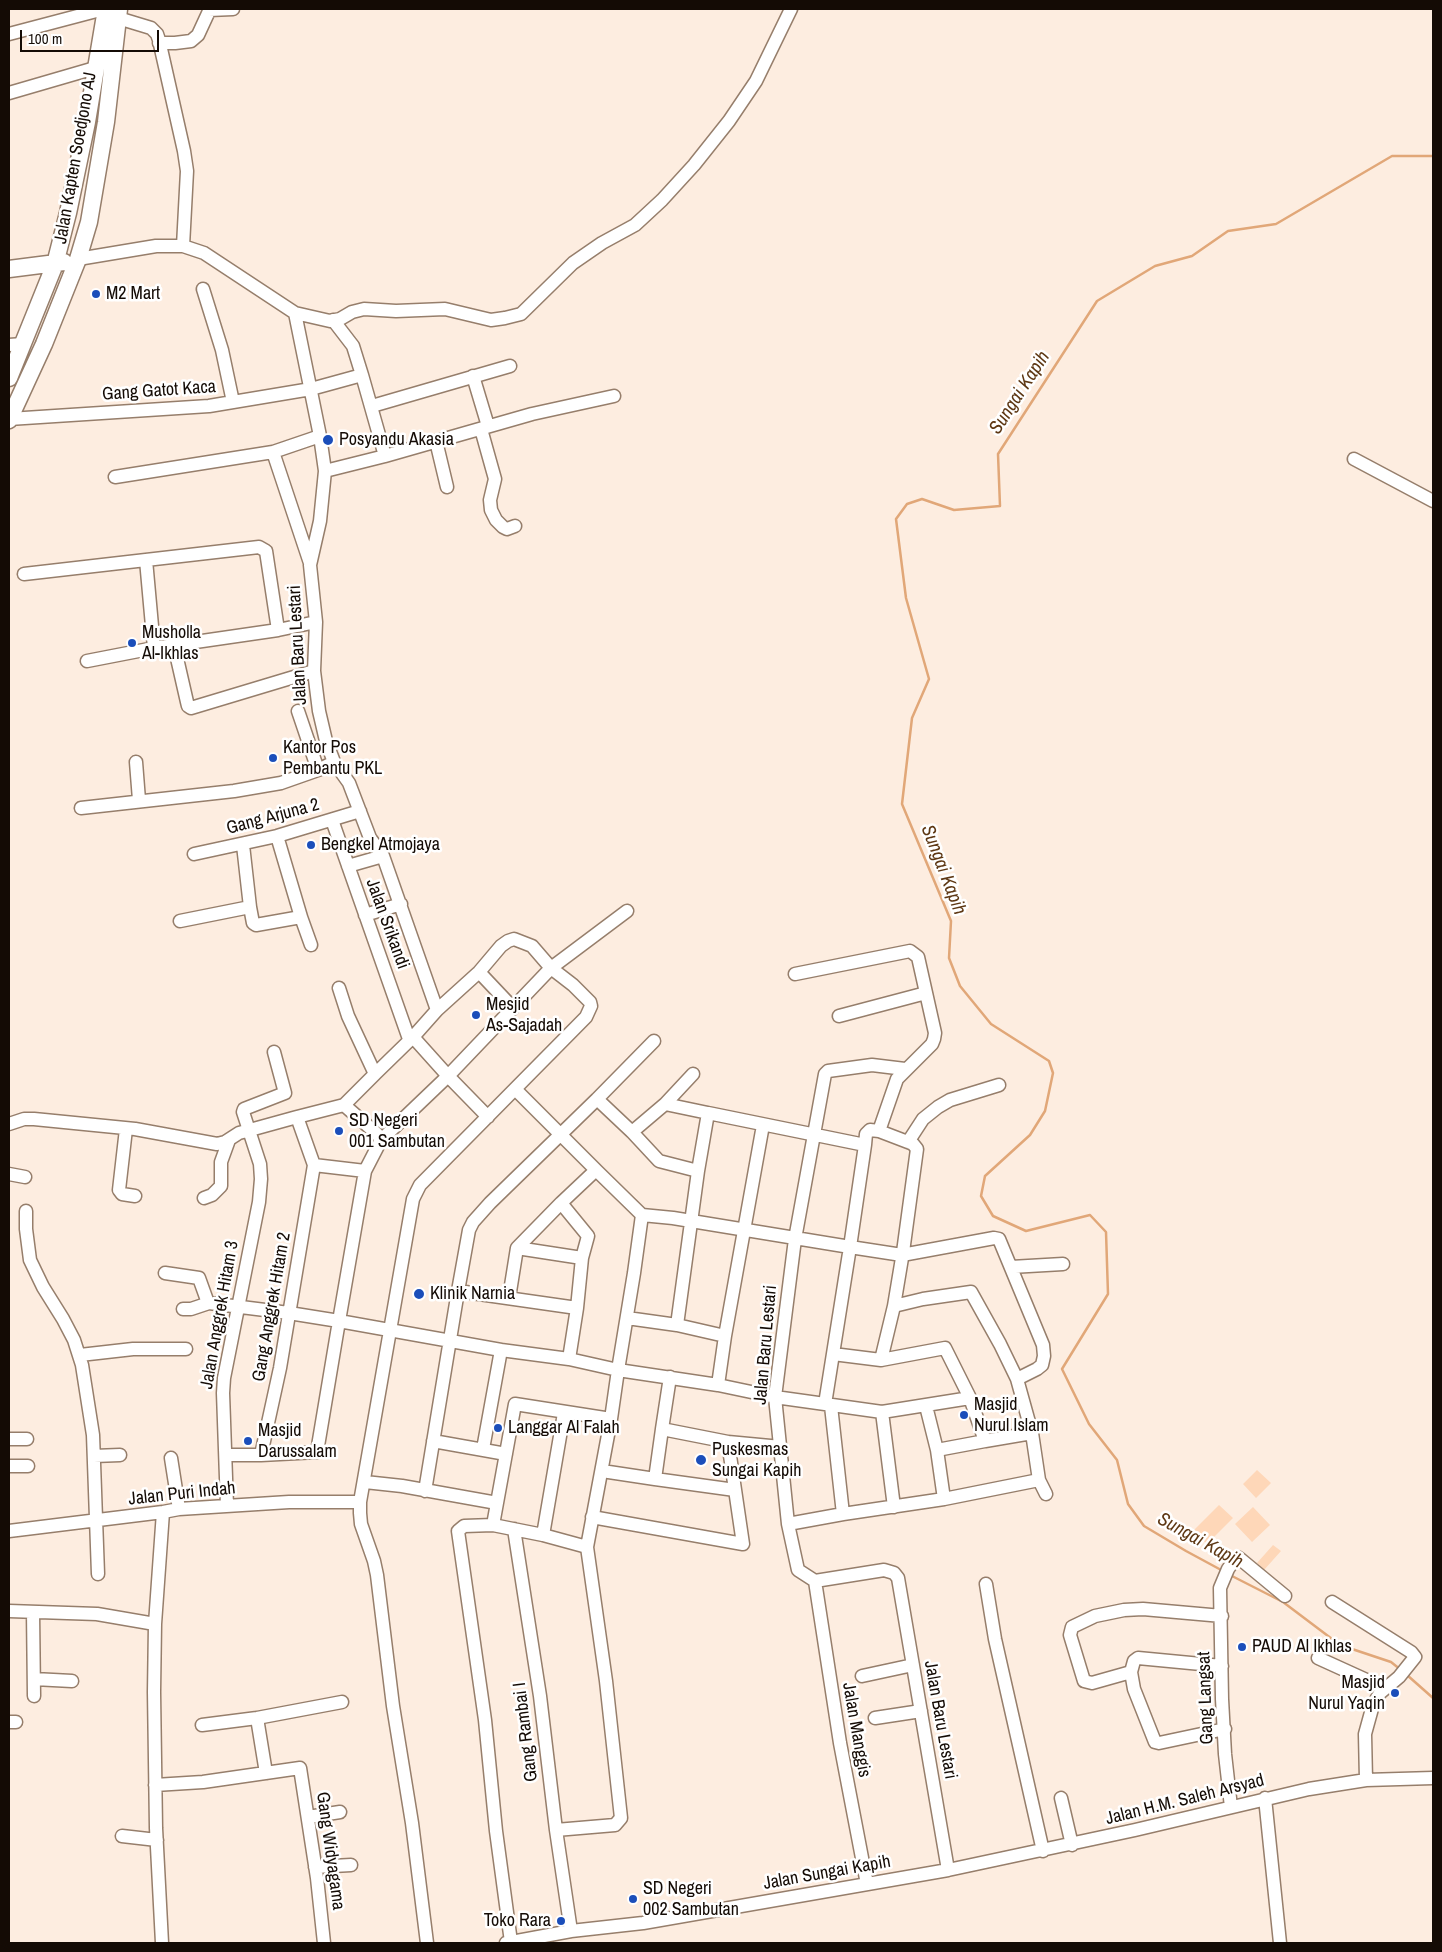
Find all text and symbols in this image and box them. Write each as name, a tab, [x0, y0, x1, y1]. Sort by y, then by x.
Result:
scale bar	[22, 20, 161, 52]
text: 100 m	[28, 28, 62, 49]
street label: Jalan Kapten Soedjono AJ	[50, 70, 102, 246]
place label: M2 Mart	[106, 283, 160, 305]
marker: M2 Mart	[90, 288, 102, 300]
water label: Sungai Kapih	[985, 347, 1055, 439]
street label: Gang Gatot Kaca	[101, 376, 217, 406]
place label: Posyandu Akasia	[339, 429, 454, 451]
marker: Posyandu Akasia	[321, 433, 335, 447]
street label: Jalan Baru Lestari	[284, 585, 312, 705]
place label: Musholla Al-Ikhlas	[142, 622, 201, 664]
marker: Musholla Al-Ikhlas	[126, 637, 138, 649]
place label: Kantor Pos Pembantu PKL	[283, 737, 382, 780]
marker: Kantor Pos Pembantu PKL	[267, 752, 279, 764]
street label: Gang Arjuna 2	[224, 794, 322, 840]
water label: Sungai Kapih	[915, 822, 971, 918]
place label: Bengkel Atmojaya	[321, 834, 440, 856]
marker: Bengkel Atmojaya	[305, 839, 317, 851]
street label: Jalan Srikandi	[361, 876, 413, 972]
place label: Mesjid As-Sajadah	[486, 994, 562, 1036]
marker: Mesjid As-Sajadah	[470, 1009, 482, 1021]
place label: SD Negeri 001 Sambutan	[349, 1110, 445, 1152]
marker: SD Negeri 001 Sambutan	[333, 1125, 345, 1137]
street label: Gang Anggrek Hitam 2	[248, 1231, 296, 1383]
street label: Jalan Anggrek Hitam 3	[196, 1239, 244, 1391]
place label: Klinik Narnia	[430, 1283, 515, 1305]
street label: Jalan Baru Lestari	[750, 1284, 782, 1406]
marker: Klinik Narnia	[412, 1287, 426, 1301]
place label: Masjid Nurul Islam	[974, 1394, 1049, 1436]
marker: Masjid Nurul Islam	[958, 1409, 970, 1421]
place label: Langgar Al Falah	[508, 1417, 620, 1439]
place label: Masjid Darussalam	[258, 1420, 337, 1462]
marker: Langgar Al Falah	[492, 1422, 504, 1434]
marker: Masjid Darussalam	[242, 1435, 254, 1447]
place label: Puskesmas Sungai Kapih	[712, 1439, 801, 1482]
marker: Puskesmas Sungai Kapih	[694, 1453, 708, 1467]
street label: Jalan Puri Indah	[127, 1478, 237, 1510]
water label: Sungai Kapih	[1153, 1508, 1247, 1574]
place label: PAUD Al Ikhlas	[1252, 1636, 1352, 1658]
marker: PAUD Al Ikhlas	[1236, 1641, 1248, 1653]
street label: Gang Langsat	[1194, 1651, 1218, 1745]
street label: Jalan Baru Lestari	[919, 1659, 961, 1781]
place label: Masjid Nurul Yaqin	[1308, 1672, 1385, 1715]
street label: Gang Rambai I	[509, 1681, 543, 1783]
street label: Jalan Manggis	[837, 1681, 875, 1779]
marker: Masjid Nurul Yaqin	[1389, 1687, 1401, 1699]
street label: Jalan H.M. Saleh Arsyad	[1104, 1770, 1266, 1830]
street label: Gang Widyagama	[311, 1791, 349, 1911]
street label: Jalan Sungai Kapih	[762, 1851, 892, 1895]
place label: SD Negeri 002 Sambutan	[643, 1878, 739, 1920]
marker: SD Negeri 002 Sambutan	[627, 1893, 639, 1905]
place label: Toko Rara	[484, 1910, 551, 1932]
marker: Toko Rara	[555, 1915, 567, 1927]

